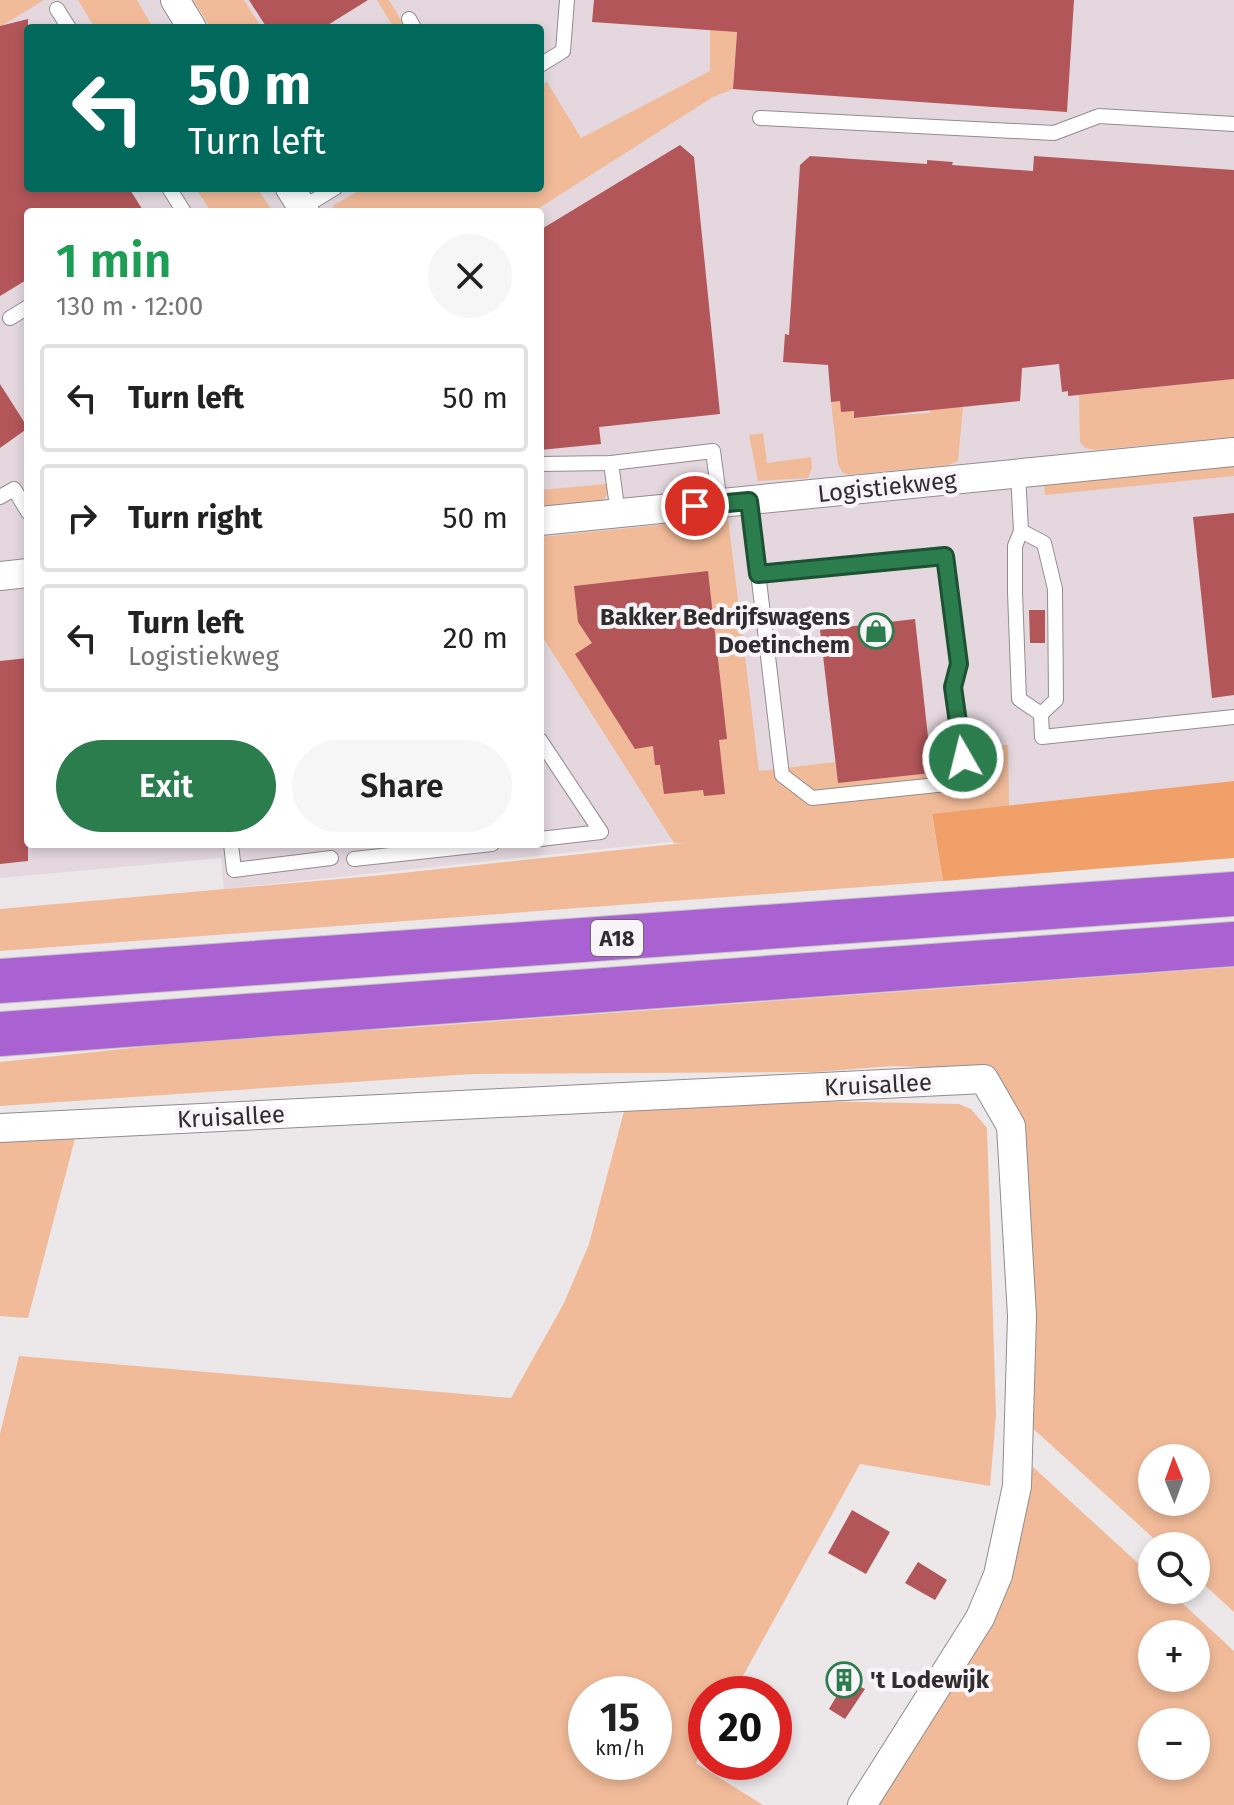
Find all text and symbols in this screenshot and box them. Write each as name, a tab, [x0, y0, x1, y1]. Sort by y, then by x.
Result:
text: 50 m	[188, 52, 311, 119]
icon: left	[56, 56, 160, 160]
text: Turn left	[188, 120, 326, 164]
text: 1 min	[56, 232, 172, 290]
button: close	[428, 234, 512, 318]
text: 130 m · 12:00	[56, 291, 203, 322]
icon: left	[60, 376, 104, 420]
text: Turn left	[128, 380, 244, 416]
text: 50 m	[443, 380, 508, 416]
street label: Logistiekweg	[816, 466, 958, 508]
pin	[661, 472, 729, 540]
icon: arrive	[673, 484, 717, 528]
icon: right	[60, 496, 104, 540]
text: Turn right	[128, 500, 263, 536]
text: 50 m	[443, 500, 508, 536]
place label: Bakker Bedrijfswagens Doetinchem	[600, 603, 850, 659]
text: Turn left	[128, 605, 244, 641]
shop icon: Bakker Bedrijfswagens Doetinchem	[857, 612, 895, 650]
icon: left	[60, 616, 104, 660]
text: 20 m	[443, 620, 508, 656]
text: Logistiekweg	[128, 641, 279, 672]
position arrow	[921, 716, 1005, 800]
button: Exit	[56, 740, 276, 832]
button: Share	[292, 740, 512, 832]
road number: A18	[591, 920, 643, 956]
street label: Kruisallee	[823, 1068, 933, 1102]
street label: Kruisallee	[176, 1100, 286, 1134]
north arrow	[1138, 1444, 1210, 1516]
map controls	[1138, 1444, 1210, 1780]
button: search	[1138, 1532, 1210, 1604]
button: +	[1138, 1620, 1210, 1692]
building icon: 't Lodewijk	[825, 1661, 863, 1699]
place label: 't Lodewijk	[870, 1666, 990, 1694]
speed limit sign: 20	[688, 1676, 792, 1780]
text: 15	[600, 1694, 640, 1742]
button: −	[1138, 1708, 1210, 1780]
text: km/h	[595, 1736, 645, 1760]

